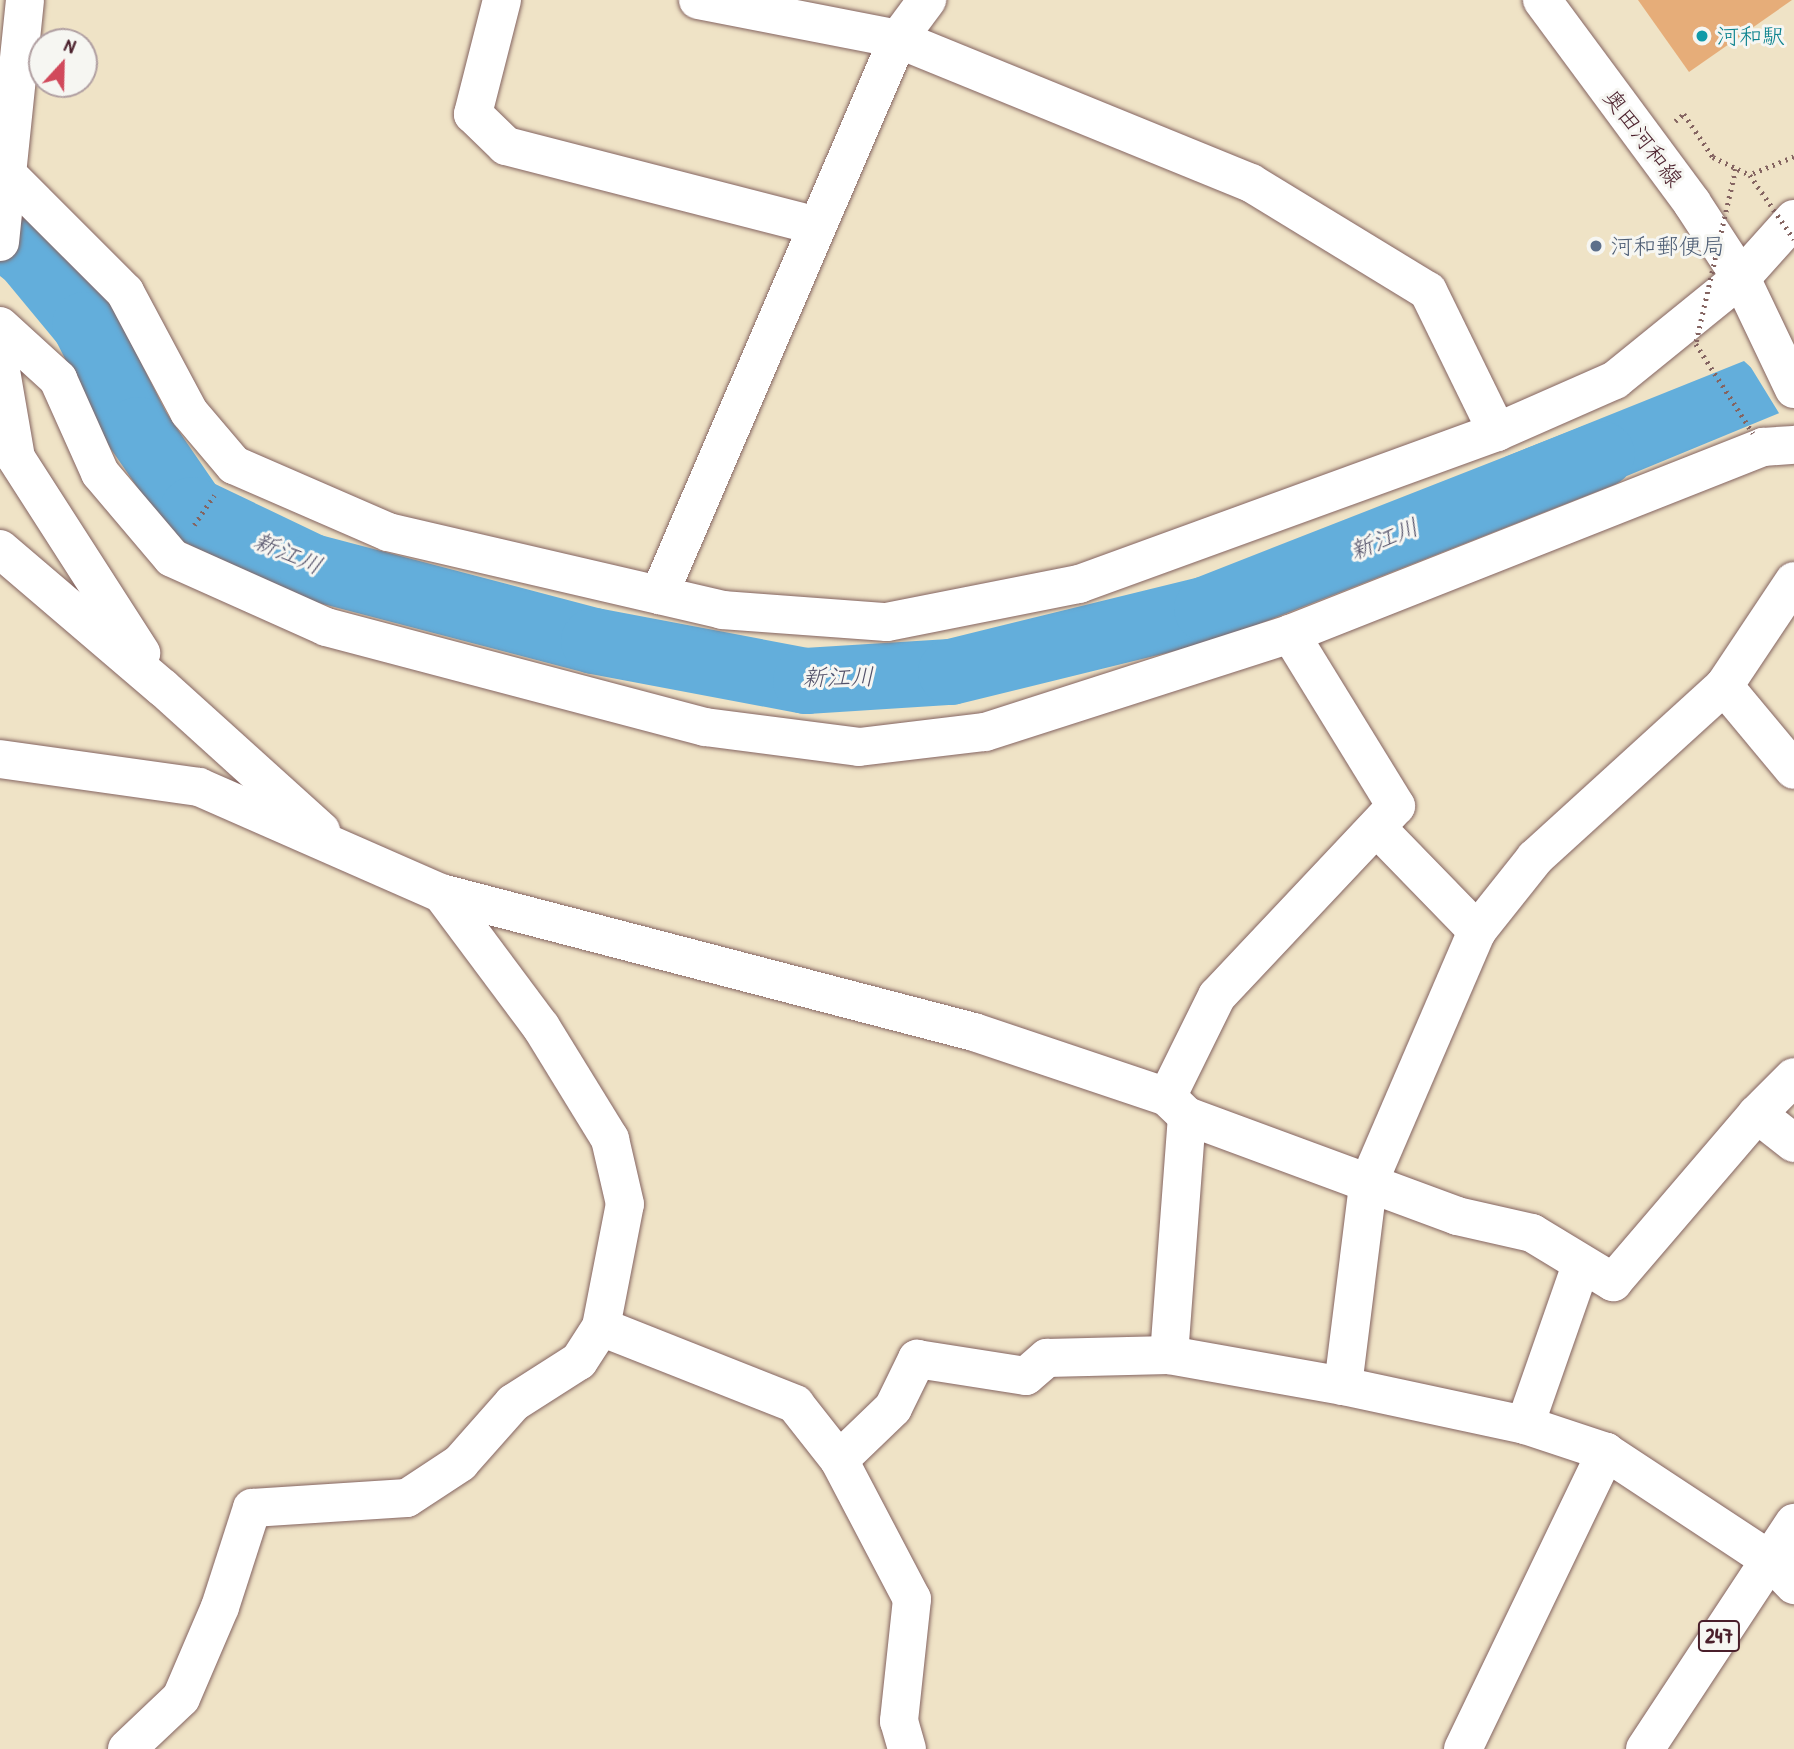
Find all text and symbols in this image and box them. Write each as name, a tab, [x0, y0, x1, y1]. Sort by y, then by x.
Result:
place label: 河和駅	[1716, 22, 1785, 50]
north arrow	[28, 28, 98, 98]
marker: 河和駅	[1694, 28, 1710, 44]
text: N	[61, 31, 80, 59]
street label: 奥田河和線	[1597, 84, 1689, 192]
place label: 河和郵便局	[1610, 232, 1725, 260]
marker: 河和郵便局	[1588, 238, 1604, 254]
water label: 新江川	[1345, 512, 1423, 566]
water label: 新江川	[249, 526, 327, 580]
water label: 新江川	[802, 662, 874, 692]
road number: 247	[1696, 1618, 1742, 1654]

